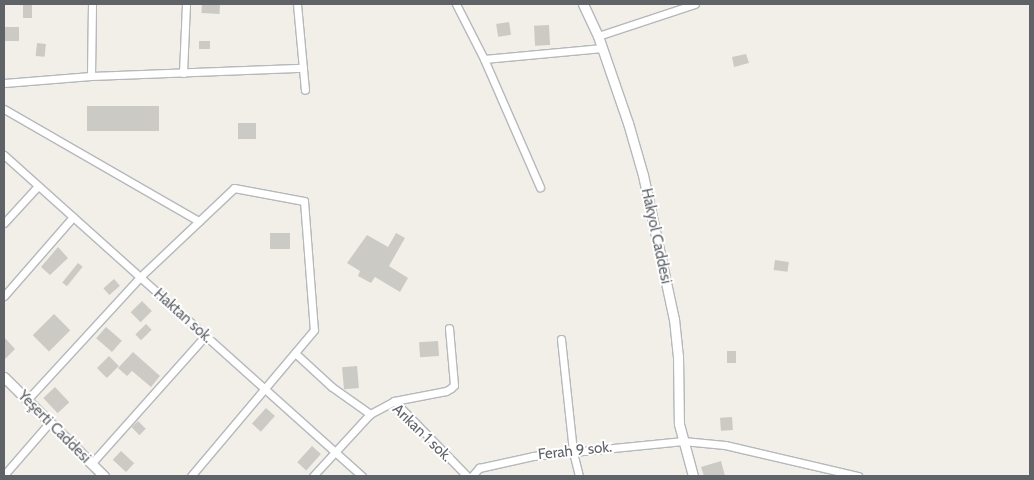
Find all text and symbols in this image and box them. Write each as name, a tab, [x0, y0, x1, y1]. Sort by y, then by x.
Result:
street label: Hakyol Caddesi	[637, 187, 675, 285]
street label: Haktan sok.	[150, 285, 216, 347]
street label: Yeşerti Caddesi	[14, 387, 94, 467]
street label: Arıkan 1 sok.	[389, 400, 455, 466]
street label: Ferah 9 sok.	[537, 438, 613, 464]

